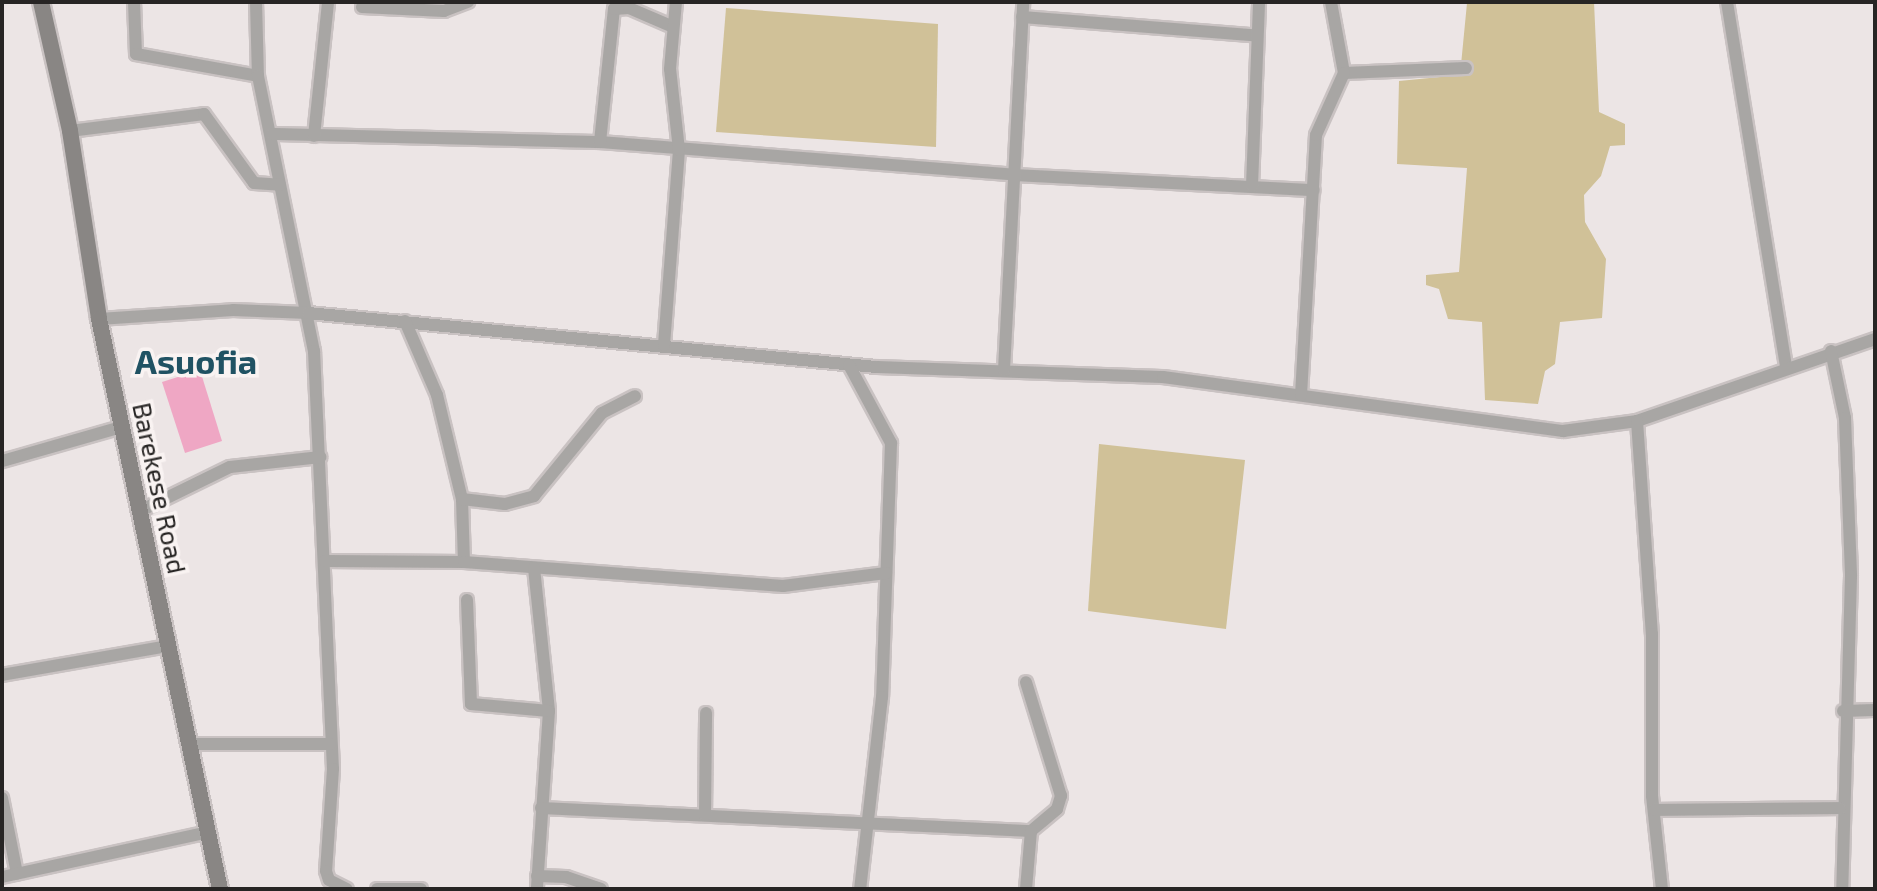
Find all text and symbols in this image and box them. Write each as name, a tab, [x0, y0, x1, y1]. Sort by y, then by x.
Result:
district label: Asuofia	[135, 341, 257, 381]
street label: Barekese Road	[127, 400, 193, 576]

